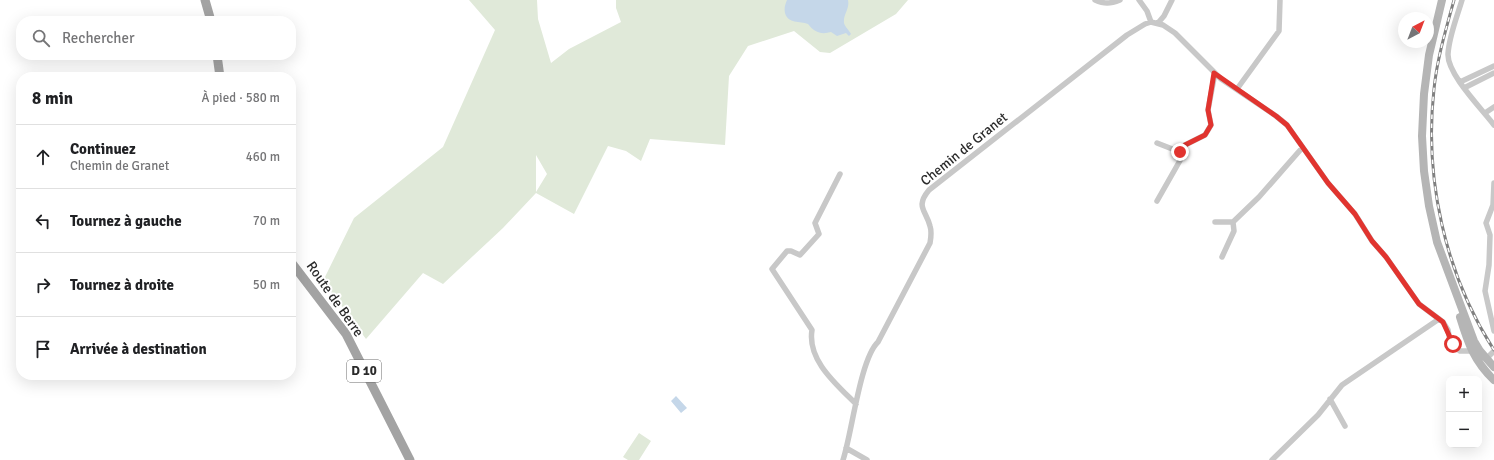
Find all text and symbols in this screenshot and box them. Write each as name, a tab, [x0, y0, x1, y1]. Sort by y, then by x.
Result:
north arrow	[1398, 12, 1434, 48]
search box	[16, 16, 296, 60]
icon: search	[30, 27, 52, 49]
text: Rechercher	[62, 29, 135, 47]
text: 8 min	[32, 88, 73, 109]
text: À pied · 580 m	[201, 90, 280, 106]
street label: Chemin de Granet	[917, 109, 1011, 189]
text: Continuez	[70, 140, 136, 158]
route end	[1171, 143, 1189, 161]
icon: ahead	[32, 146, 54, 168]
text: 460 m	[246, 149, 280, 165]
text: Chemin de Granet	[70, 158, 169, 174]
icon: left	[32, 210, 54, 232]
text: Tournez à gauche	[70, 212, 182, 230]
text: 70 m	[253, 213, 280, 229]
street label: Route de Berre	[303, 258, 367, 340]
icon: right	[32, 274, 54, 296]
text: Tournez à droite	[70, 276, 174, 294]
text: 50 m	[253, 277, 280, 293]
route start	[1444, 335, 1462, 353]
icon: arrive	[32, 338, 54, 360]
text: Arrivée à destination	[70, 340, 207, 358]
road number: D 10	[347, 360, 381, 382]
map controls	[1446, 376, 1482, 448]
button: +	[1446, 376, 1482, 412]
button: −	[1446, 412, 1482, 448]

